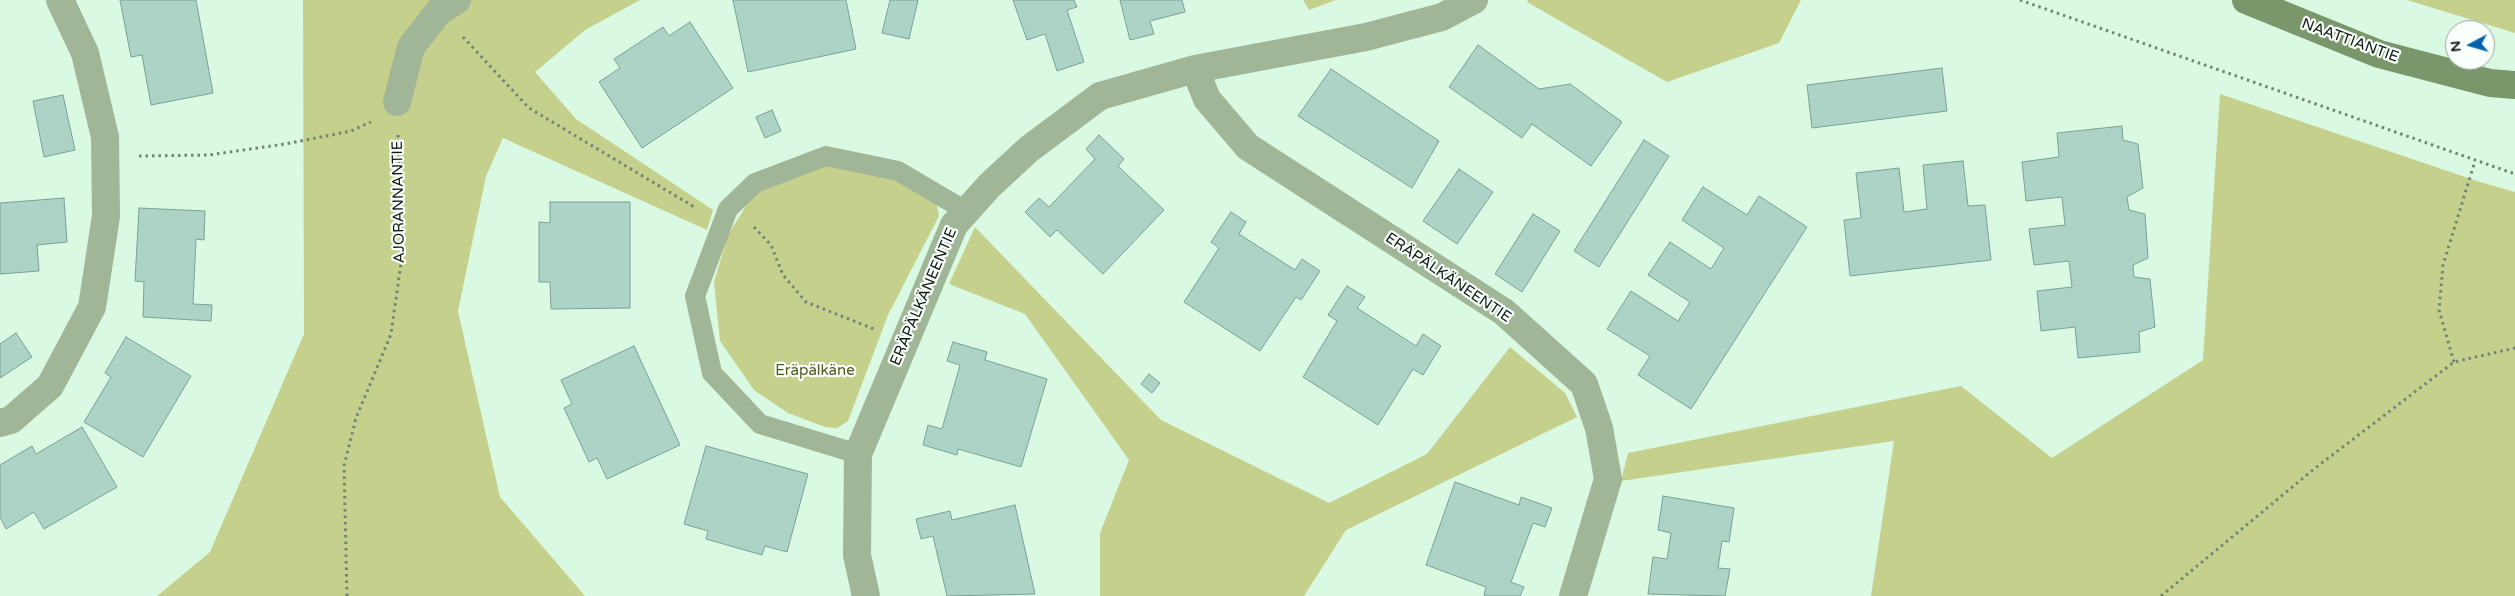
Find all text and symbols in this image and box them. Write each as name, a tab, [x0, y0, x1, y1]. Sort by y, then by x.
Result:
street label: NAATTIANTIE	[2299, 15, 2401, 67]
north arrow	[2445, 20, 2495, 70]
text: N	[2447, 40, 2465, 53]
street label: AJORANNANTIE	[389, 141, 409, 263]
street label: ERÄPÄLKÄNEENTIE	[887, 225, 961, 369]
street label: ERÄPÄLKÄNEENTIE	[1382, 229, 1514, 327]
park label: Eräpälkäne	[775, 362, 855, 380]

